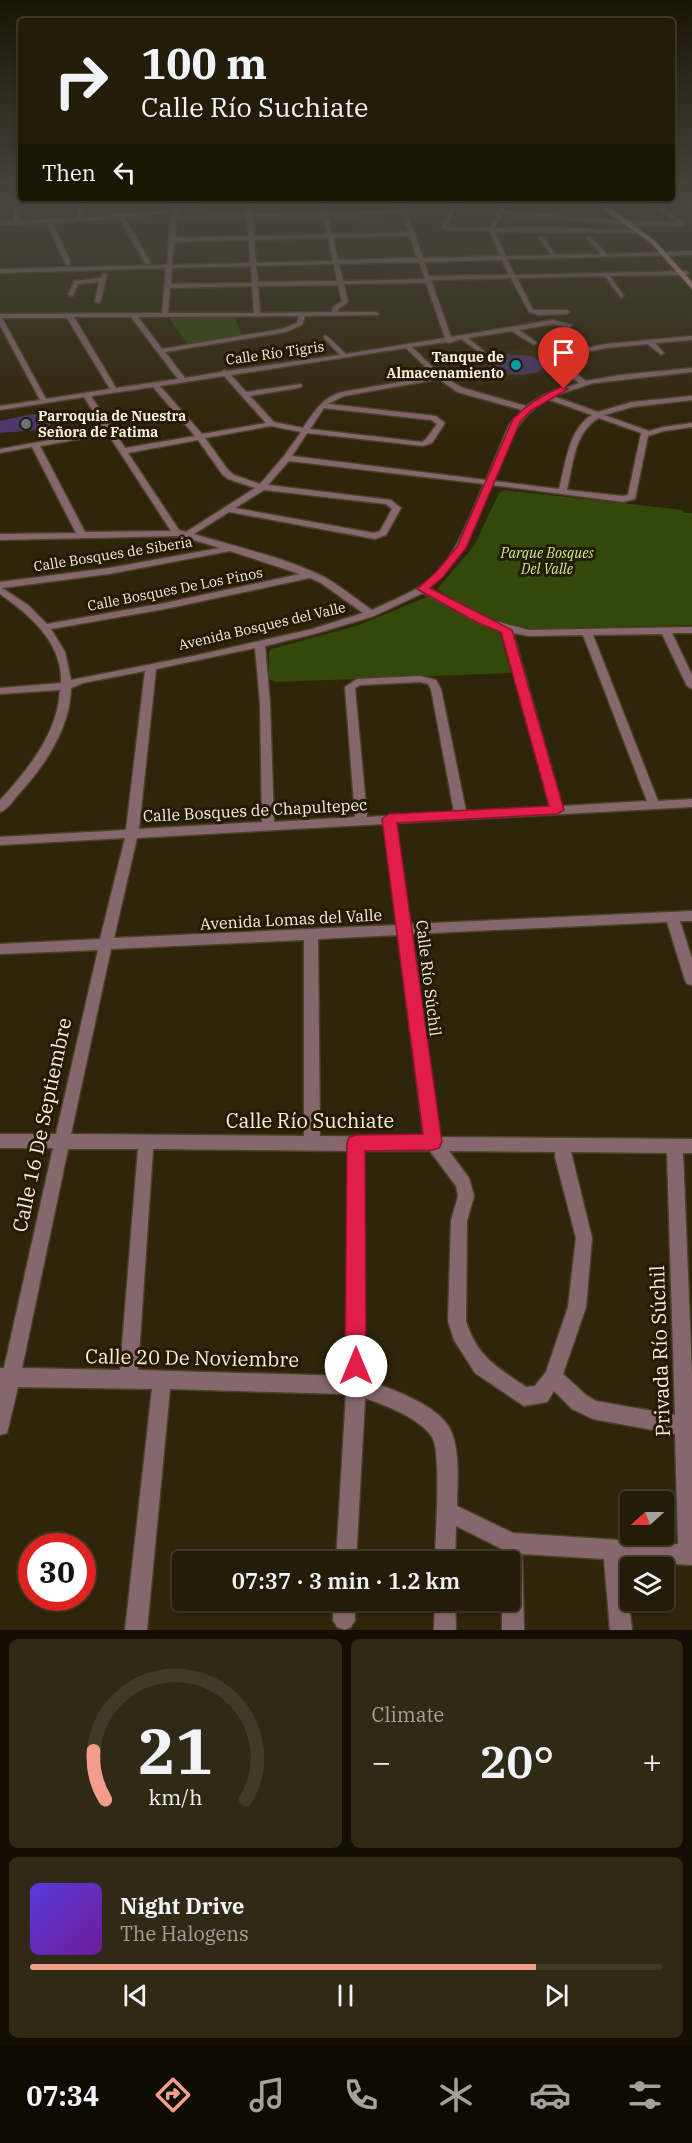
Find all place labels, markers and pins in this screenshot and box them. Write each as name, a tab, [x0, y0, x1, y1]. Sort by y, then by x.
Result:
pin	[538, 327, 589, 389]
place label: Tanque de Almacenamiento	[387, 348, 504, 382]
marker: Tanque de Almacenamiento	[509, 358, 523, 372]
place label: Parroquia de Nuestra Señora de Fatima	[38, 407, 186, 441]
marker: Parroquia de Nuestra Señora de Fatima	[19, 417, 33, 431]

